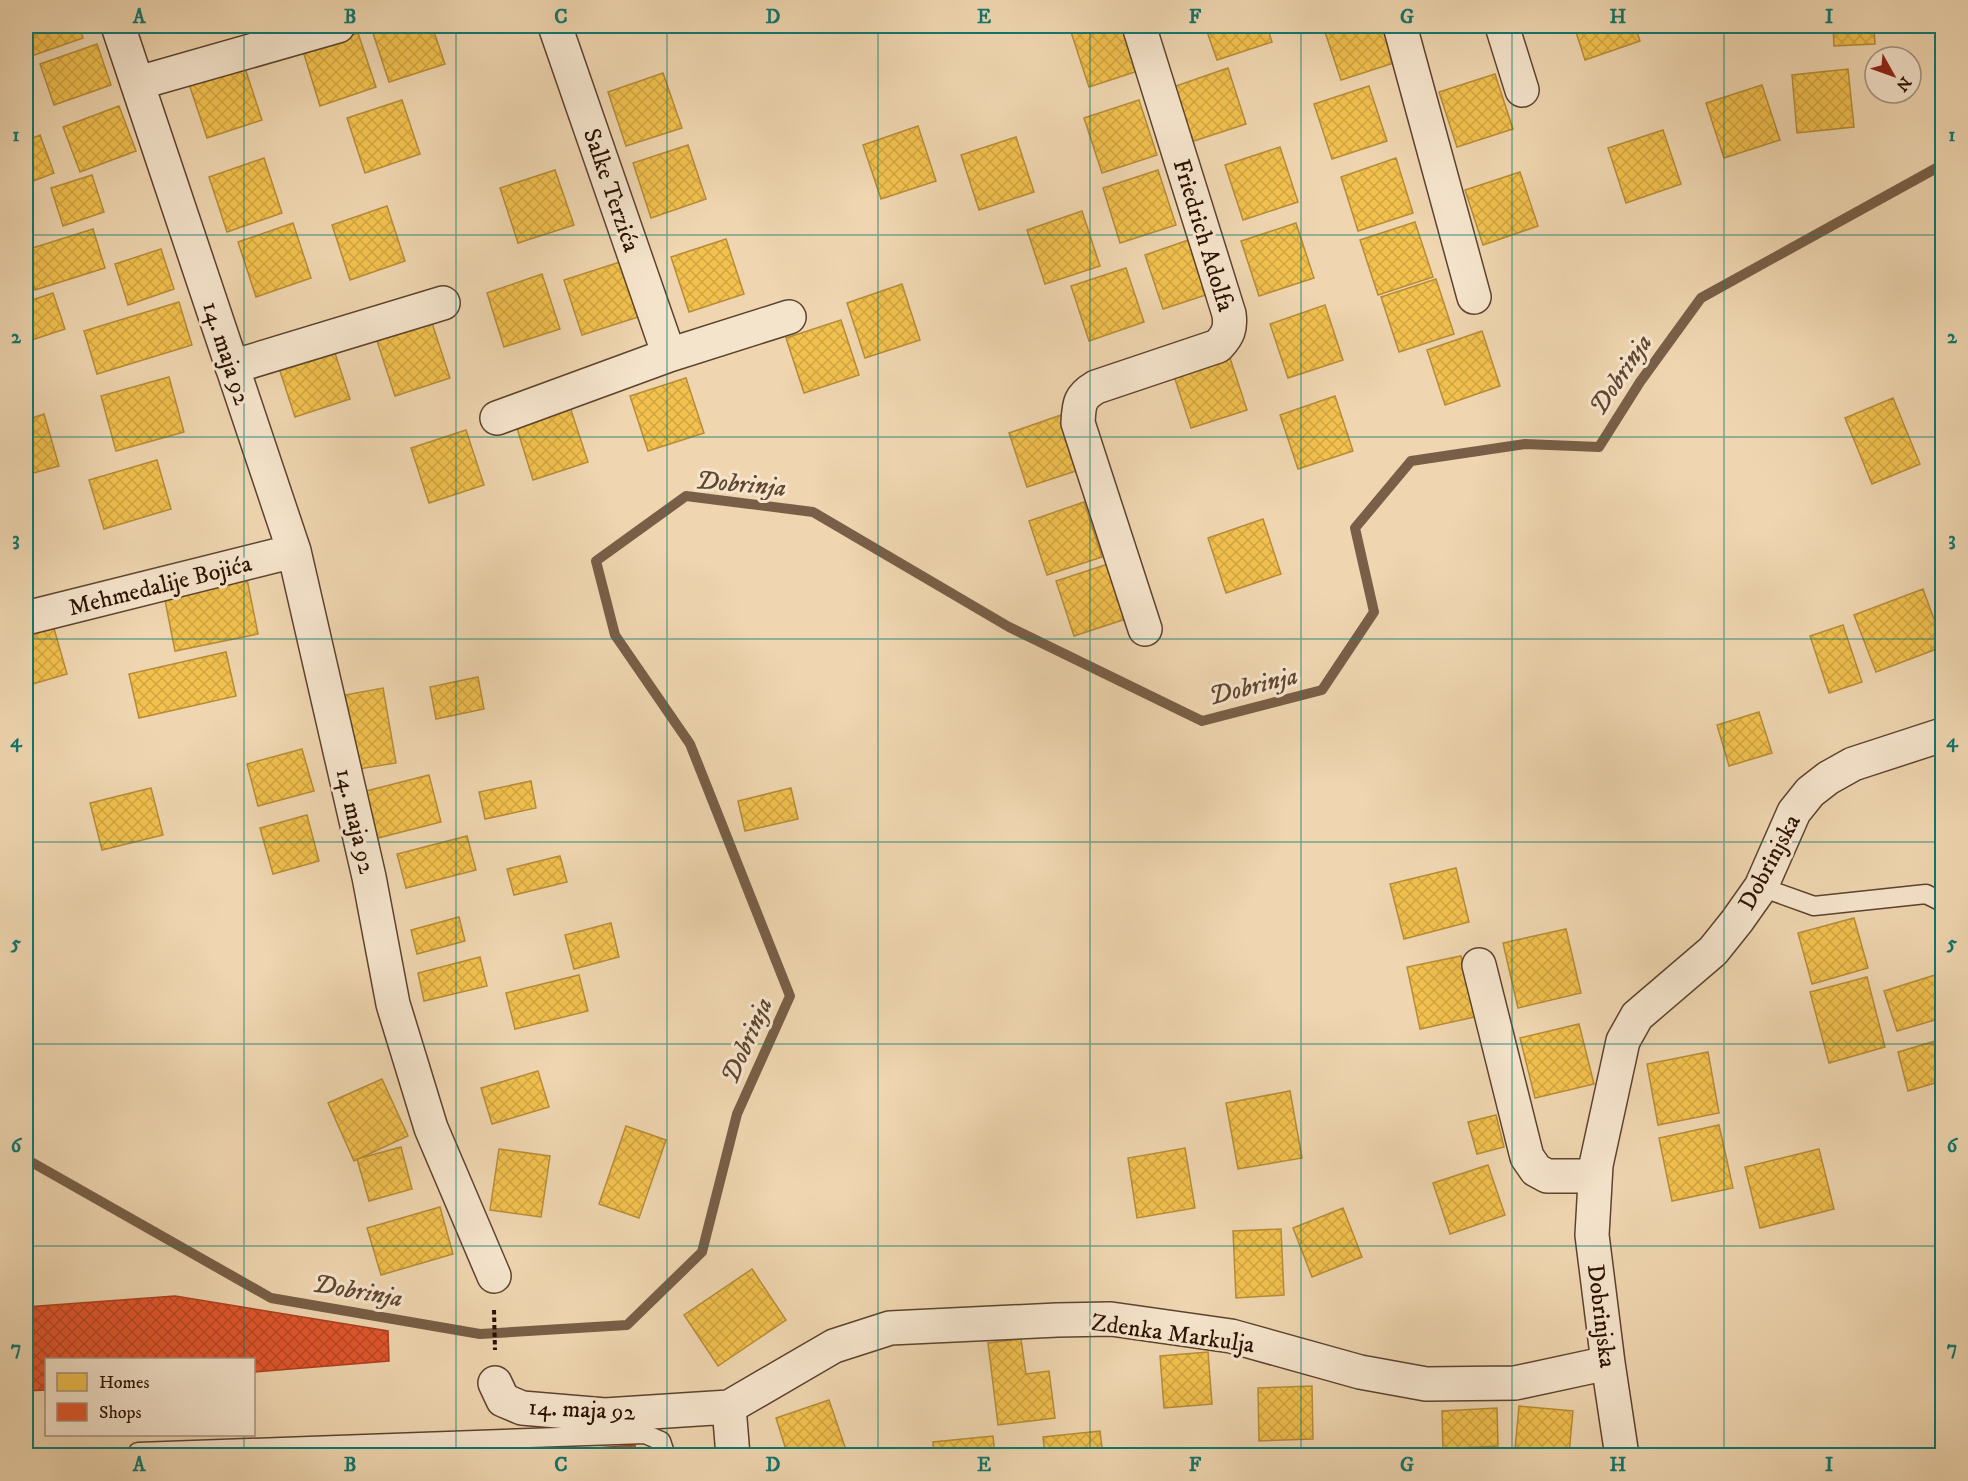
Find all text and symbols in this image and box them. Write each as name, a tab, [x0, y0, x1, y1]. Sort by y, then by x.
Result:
text: A	[132, 5, 147, 30]
text: B	[344, 5, 356, 30]
text: C	[554, 5, 568, 30]
text: D	[766, 5, 781, 30]
text: E	[977, 5, 991, 30]
text: F	[1189, 5, 1202, 30]
text: G	[1400, 5, 1414, 30]
text: H	[1610, 5, 1627, 30]
text: I	[1825, 5, 1833, 30]
north arrow	[1863, 45, 1923, 105]
text: N	[1892, 73, 1916, 95]
text: 1	[12, 123, 20, 148]
text: 1	[1948, 123, 1956, 148]
street label: Salke Terzića	[576, 125, 646, 257]
street label: Friedrich Adolfa	[1166, 156, 1241, 316]
street label: 14. maja 92	[195, 298, 257, 409]
text: 2	[11, 325, 22, 350]
text: 2	[1947, 325, 1958, 350]
water label: Dobrinja	[1582, 328, 1660, 422]
water label: Dobrinja	[694, 464, 788, 505]
text: 3	[12, 527, 20, 552]
text: 3	[1948, 527, 1956, 552]
street label: Mehmedalije Bojića	[66, 549, 256, 623]
water label: Dobrinja	[1205, 659, 1301, 713]
text: 4	[10, 729, 23, 754]
text: 4	[1946, 729, 1959, 754]
street label: 14. maja 92	[328, 766, 382, 877]
street label: Dobrinjska	[1732, 809, 1808, 916]
text: 5	[10, 931, 21, 956]
text: 5	[1946, 931, 1957, 956]
water label: Dobrinja	[714, 992, 781, 1089]
text: 6	[11, 1134, 23, 1159]
text: 6	[1947, 1134, 1959, 1159]
street label: Dobrinjska	[1580, 1263, 1622, 1370]
water label: Dobrinja	[310, 1267, 405, 1316]
street label: Zdenka Markulja	[1089, 1308, 1257, 1360]
text: 7	[11, 1336, 21, 1361]
text: 7	[1947, 1336, 1957, 1361]
legend	[45, 1358, 255, 1436]
text: Homes	[99, 1372, 150, 1394]
street label: 14. maja 92	[528, 1392, 636, 1428]
text: Shops	[99, 1402, 142, 1424]
text: A	[132, 1453, 147, 1478]
text: B	[344, 1453, 356, 1478]
text: C	[554, 1453, 568, 1478]
text: D	[766, 1453, 781, 1478]
text: E	[977, 1453, 991, 1478]
text: F	[1189, 1453, 1202, 1478]
text: G	[1400, 1453, 1414, 1478]
text: H	[1610, 1453, 1627, 1478]
text: I	[1825, 1453, 1833, 1478]

